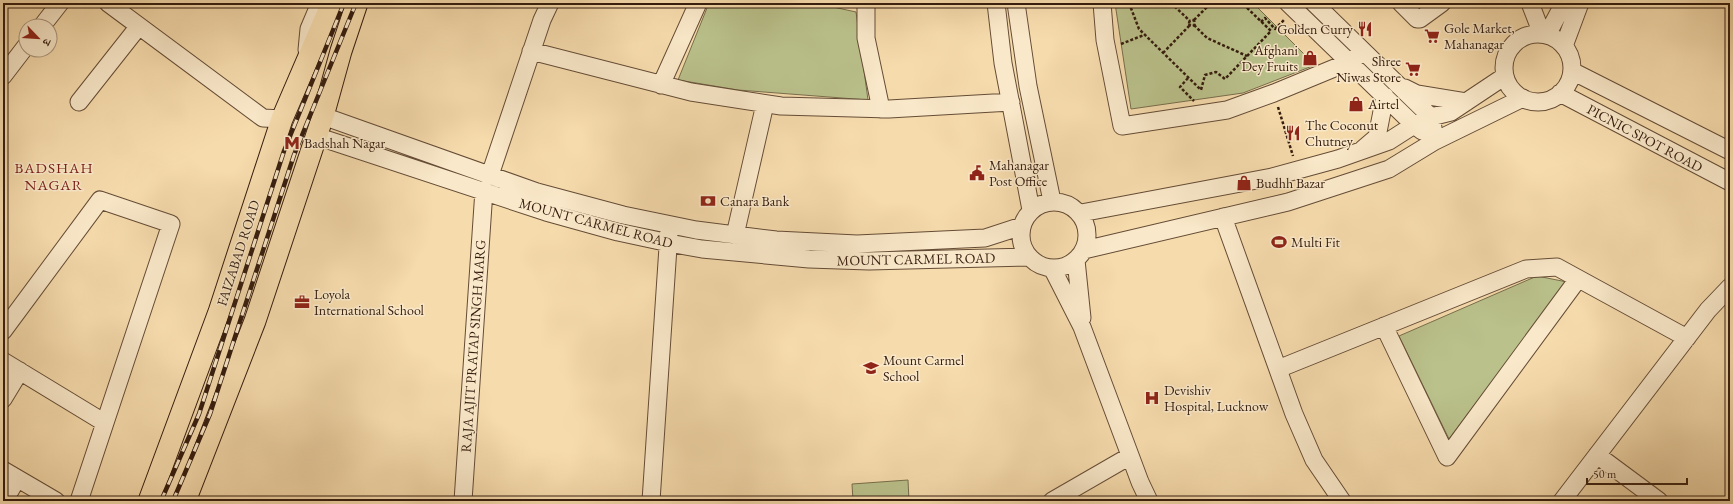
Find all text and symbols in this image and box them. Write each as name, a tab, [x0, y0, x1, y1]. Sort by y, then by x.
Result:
north arrow	[18, 18, 58, 58]
place label: Gole Market, Mahanagar	[1444, 19, 1515, 53]
place label: Golden Curry	[1277, 20, 1354, 38]
restaurant icon: Golden Curry	[1356, 20, 1374, 38]
supermarket icon: Gole Market, Mahanagar	[1423, 27, 1441, 45]
text: उ	[39, 36, 55, 49]
place label: Afghani Dey Fruits	[1241, 41, 1299, 75]
shop icon: Afghani Dey Fruits	[1301, 49, 1319, 67]
place label: Shree Niwas Store	[1336, 52, 1402, 86]
supermarket icon: Shree Niwas Store	[1404, 60, 1422, 78]
shop icon: Airtel	[1347, 95, 1365, 113]
place label: Airtel	[1367, 95, 1400, 113]
street label: PICNIC SPOT ROAD	[1584, 100, 1706, 176]
place label: The Coconut Chutney	[1305, 116, 1379, 150]
restaurant icon: The Coconut Chutney	[1284, 124, 1302, 142]
metro station icon: Badshah Nagar	[283, 134, 301, 152]
place label: Badshah Nagar	[304, 134, 386, 152]
place label: Mahanagar Post Office	[989, 156, 1049, 190]
district label: BADSHAH NAGAR	[14, 158, 94, 194]
public building icon: Mahanagar Post Office	[968, 164, 986, 182]
shop icon: Budhh Bazar	[1235, 174, 1253, 192]
place label: Budhh Bazar	[1256, 174, 1325, 192]
bank icon: Canara Bank	[699, 192, 717, 210]
place label: Canara Bank	[720, 192, 790, 210]
street label: MOUNT CARMEL ROAD	[517, 194, 675, 252]
street label: FAIZABAD ROAD	[212, 197, 264, 308]
sports icon: Multi Fit	[1270, 233, 1288, 251]
place label: Multi Fit	[1291, 233, 1341, 251]
street label: RAJA AJIT PRATAP SINGH MARG	[457, 239, 489, 453]
street label: MOUNT CARMEL ROAD	[837, 249, 996, 269]
place label: Loyola International School	[314, 285, 425, 319]
office icon: Loyola International School	[293, 293, 311, 311]
place label: Mount Carmel School	[883, 351, 965, 385]
school or university icon: Mount Carmel School	[862, 359, 880, 377]
place label: Devishiv Hospital, Lucknow	[1164, 381, 1269, 415]
hospital icon: Devishiv Hospital, Lucknow	[1143, 389, 1161, 407]
scale bar	[1587, 460, 1687, 486]
text: 50 m	[1593, 466, 1617, 482]

